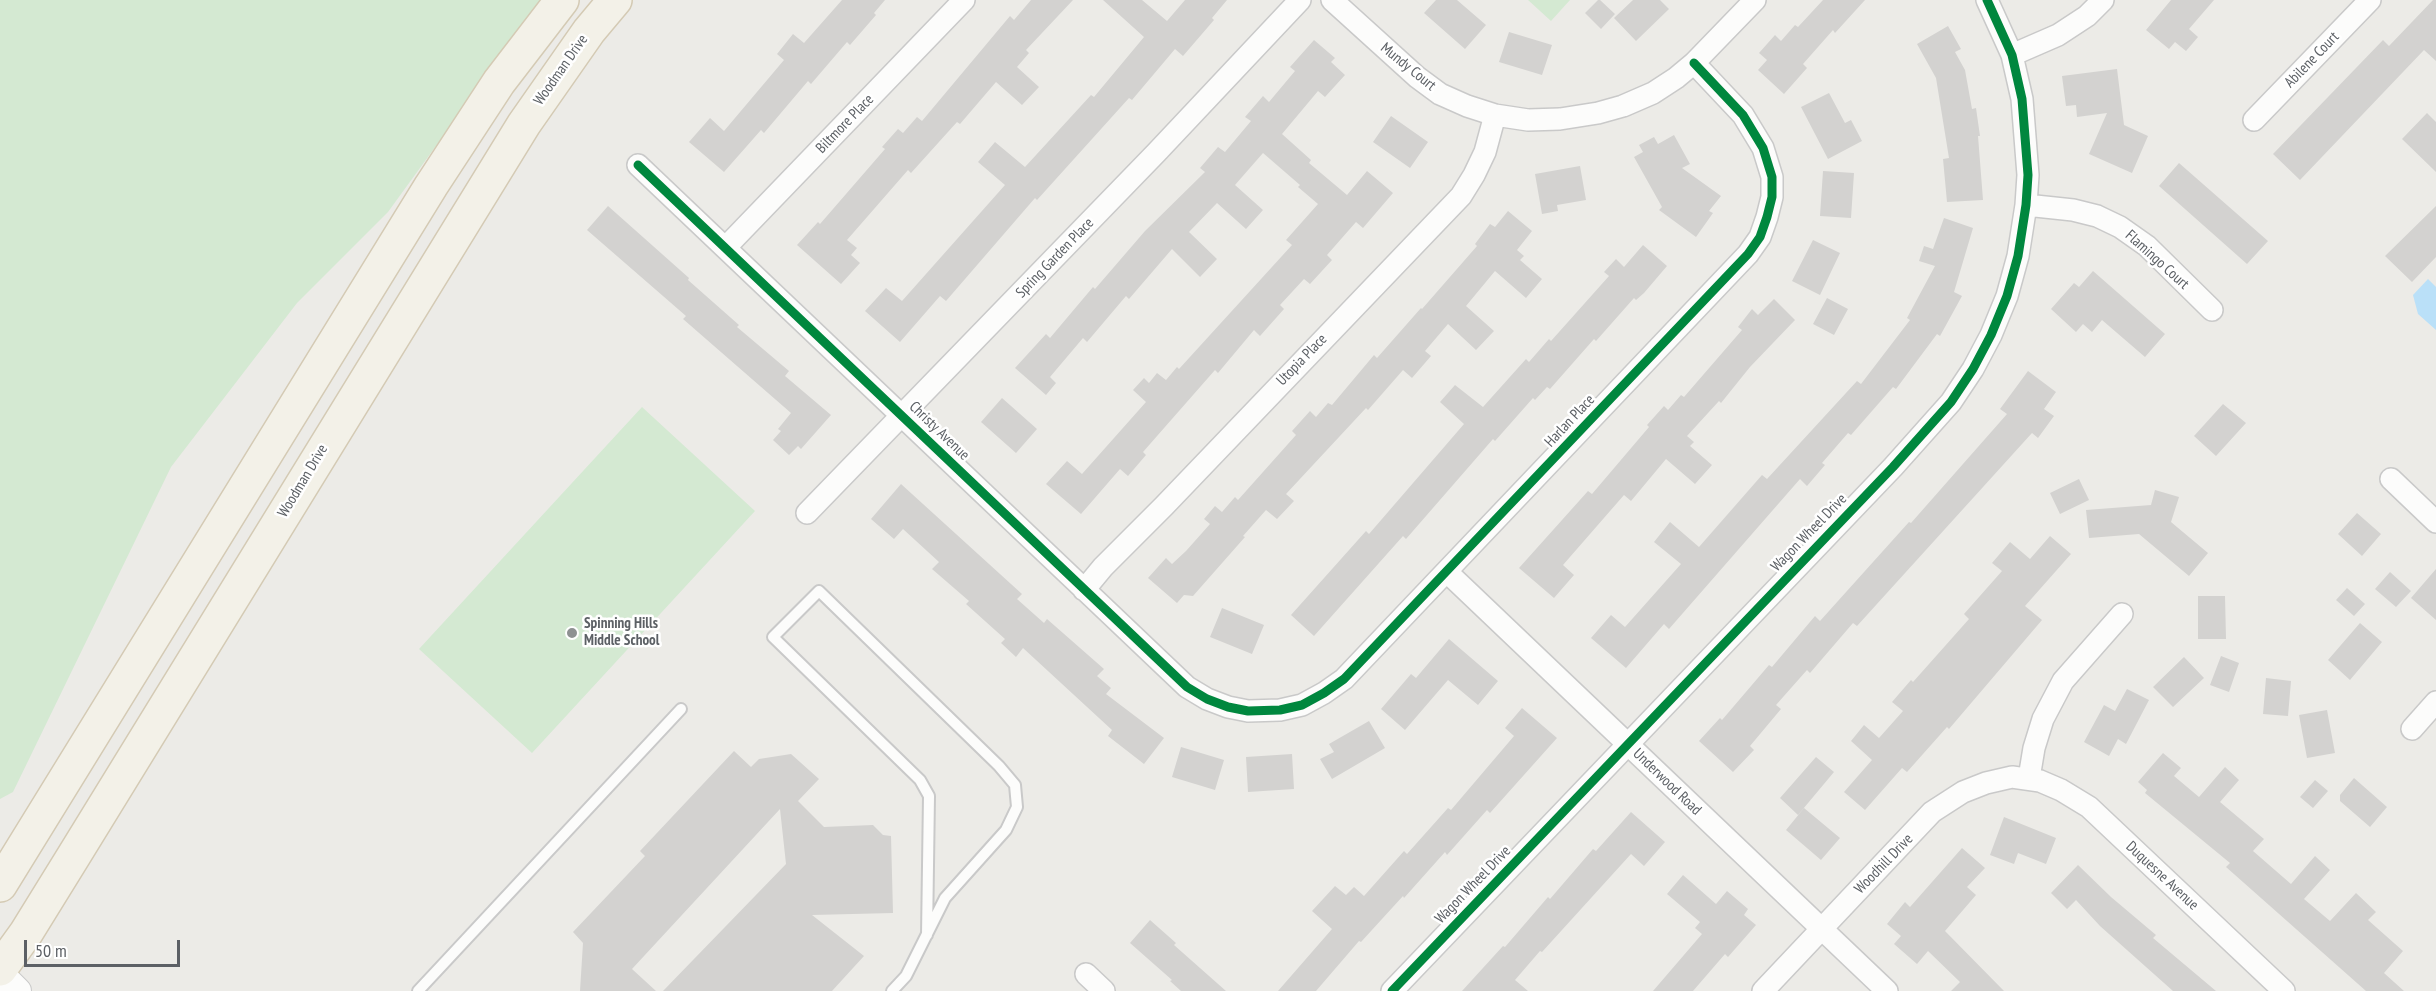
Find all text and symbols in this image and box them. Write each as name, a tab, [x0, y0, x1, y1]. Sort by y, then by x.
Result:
street label: Abilene Court	[2281, 28, 2343, 92]
street label: Woodman Drive	[530, 31, 592, 109]
street label: Mundy Court	[1377, 39, 1439, 95]
street label: Biltmore Place	[812, 91, 878, 157]
street label: Spring Garden Place	[1012, 214, 1098, 302]
street label: Flamingo Court	[2121, 227, 2193, 293]
street label: Utopia Place	[1273, 330, 1331, 390]
street label: Harlan Place	[1541, 391, 1599, 451]
street label: Christy Avenue	[905, 398, 973, 464]
street label: Woodman Drive	[274, 441, 332, 521]
street label: Wagon Wheel Drive	[1767, 490, 1851, 576]
place label: Spinning Hills Middle School	[584, 615, 659, 650]
marker: Spinning Hills Middle School	[565, 626, 579, 640]
street label: Underwood Road	[1629, 745, 1705, 819]
street label: Woodhill Drive	[1851, 830, 1917, 898]
street label: Duquesne Avenue	[2122, 838, 2202, 914]
street label: Wagon Wheel Drive	[1431, 842, 1515, 928]
scale bar	[27, 928, 183, 966]
text: 50 m	[35, 939, 67, 962]

